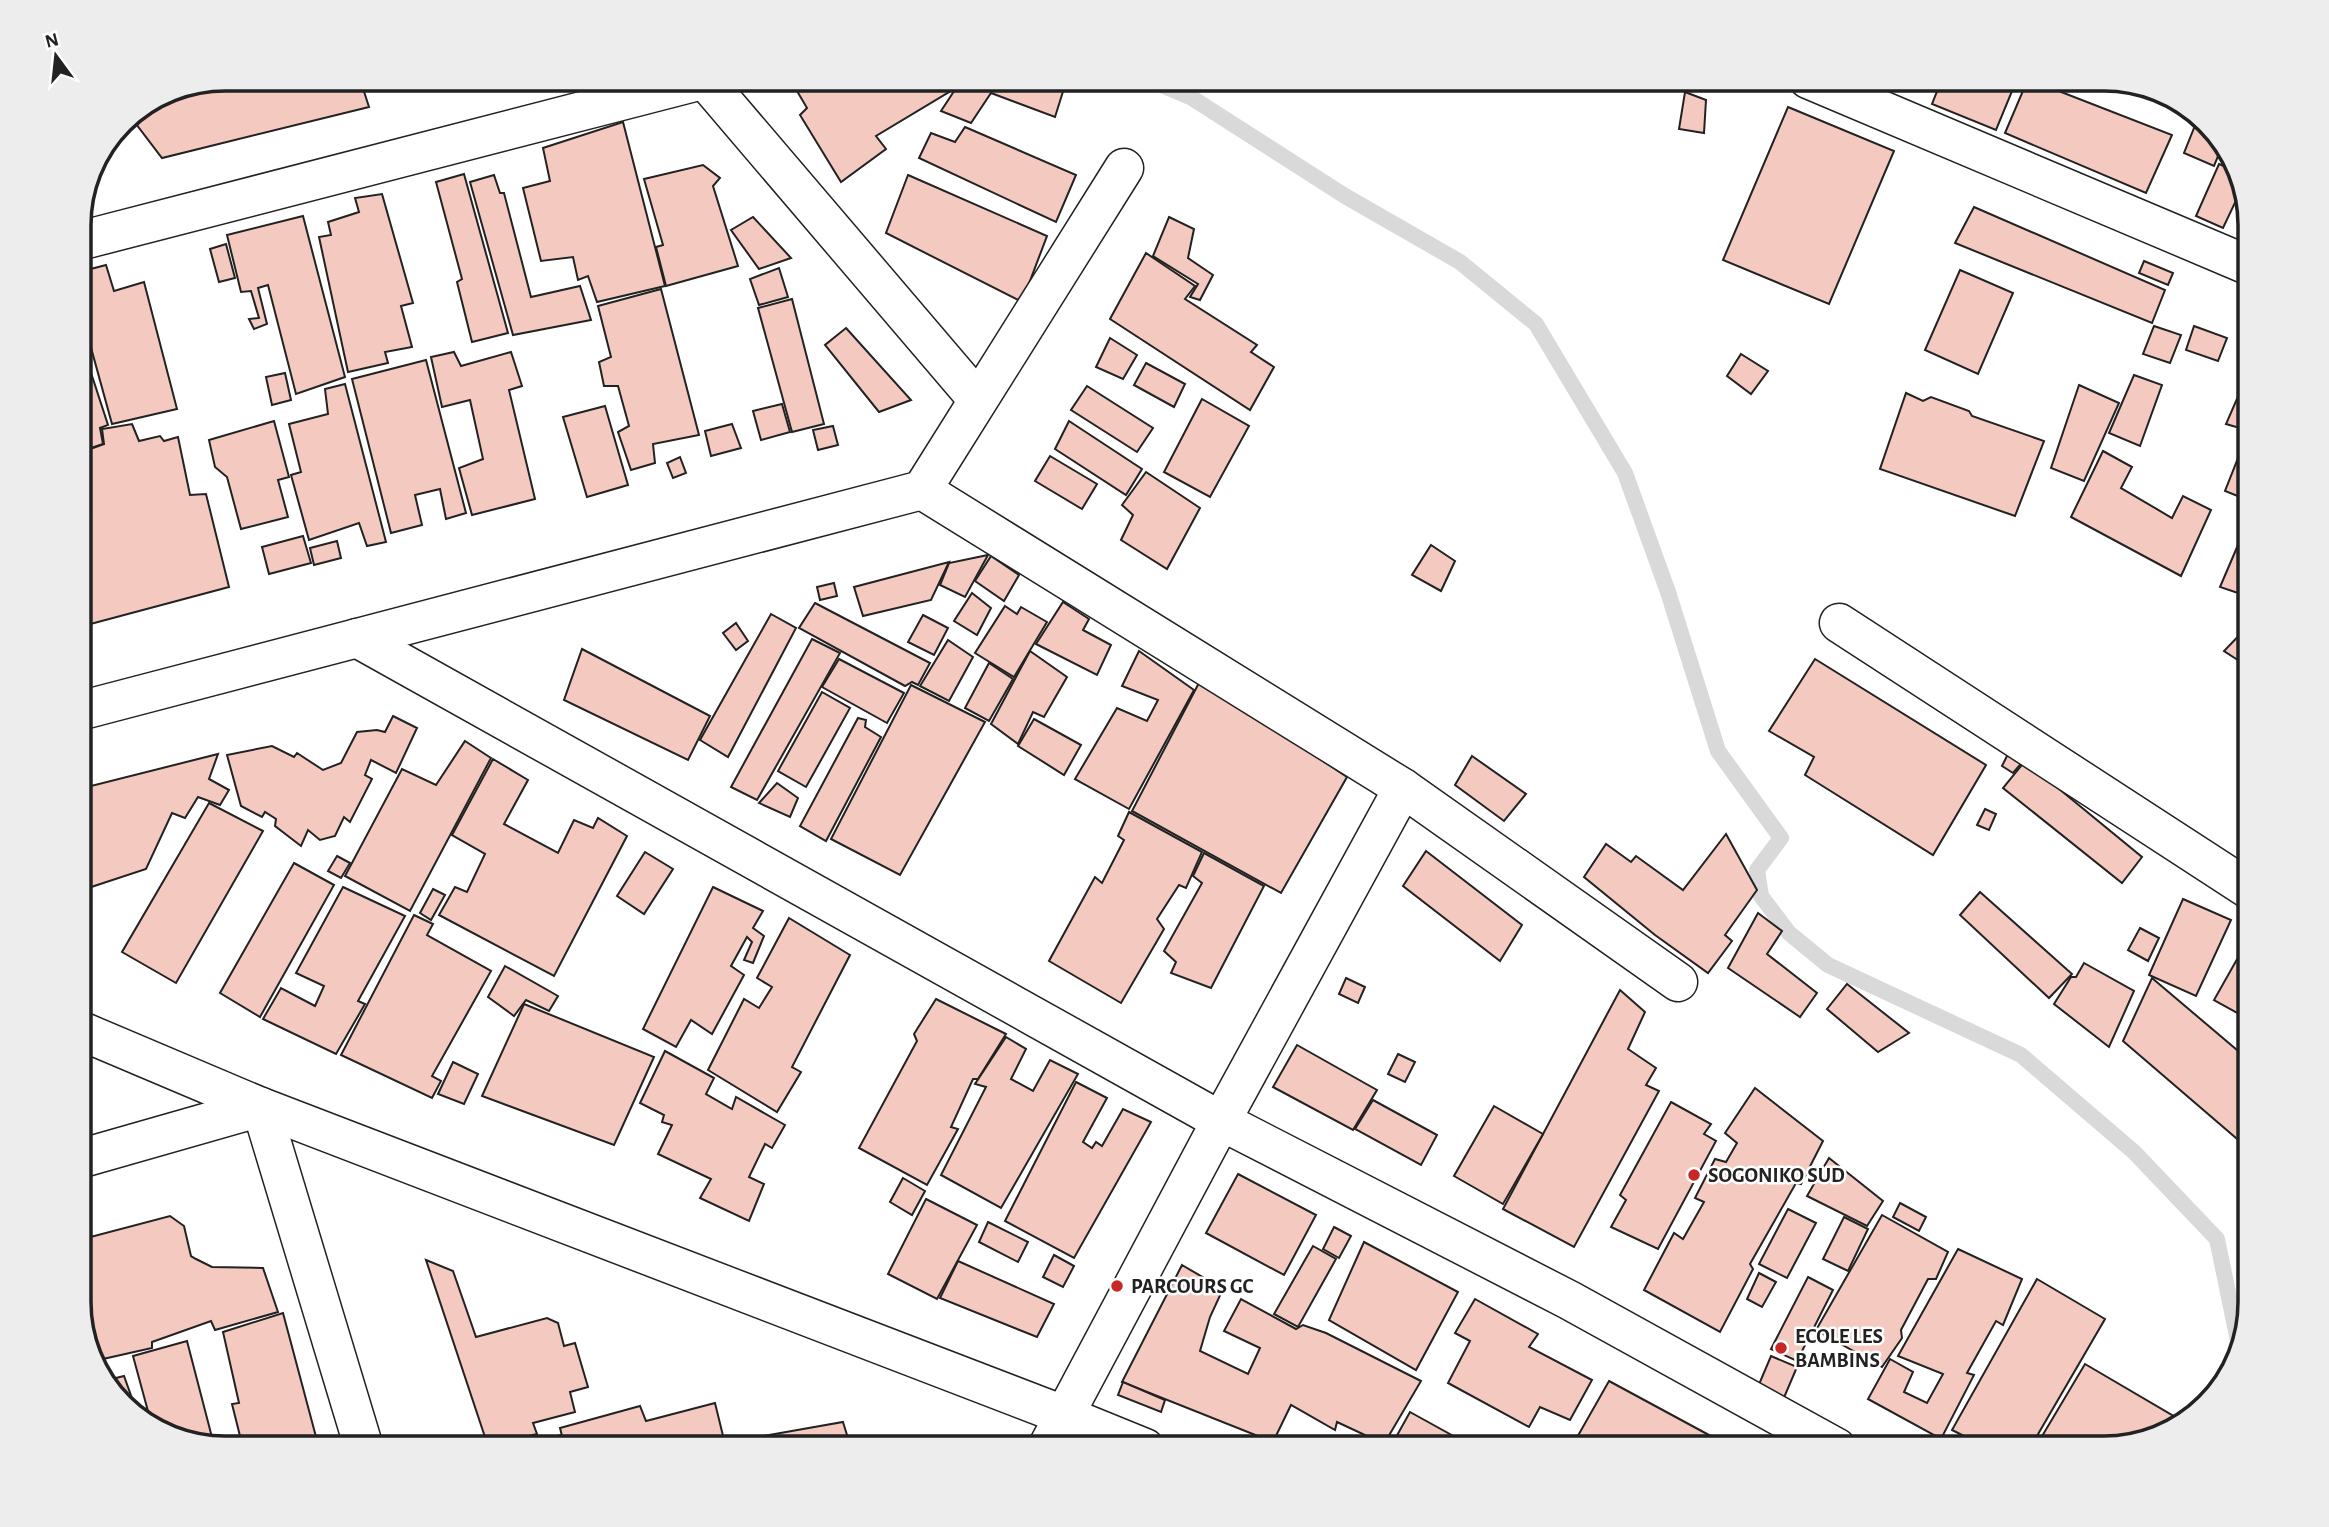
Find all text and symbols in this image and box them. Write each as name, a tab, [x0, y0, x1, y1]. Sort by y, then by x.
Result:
north arrow	[21, 21, 91, 91]
text: N	[43, 30, 61, 52]
place label: SOGONIKO SUD	[1708, 1165, 1845, 1186]
marker: SOGONIKO SUD	[1686, 1167, 1702, 1183]
place label: PARCOURS GC	[1131, 1276, 1254, 1297]
marker: PARCOURS GC	[1109, 1278, 1125, 1294]
place label: ECOLE LES BAMBINS	[1795, 1326, 1883, 1371]
marker: ECOLE LES BAMBINS	[1773, 1340, 1789, 1356]

